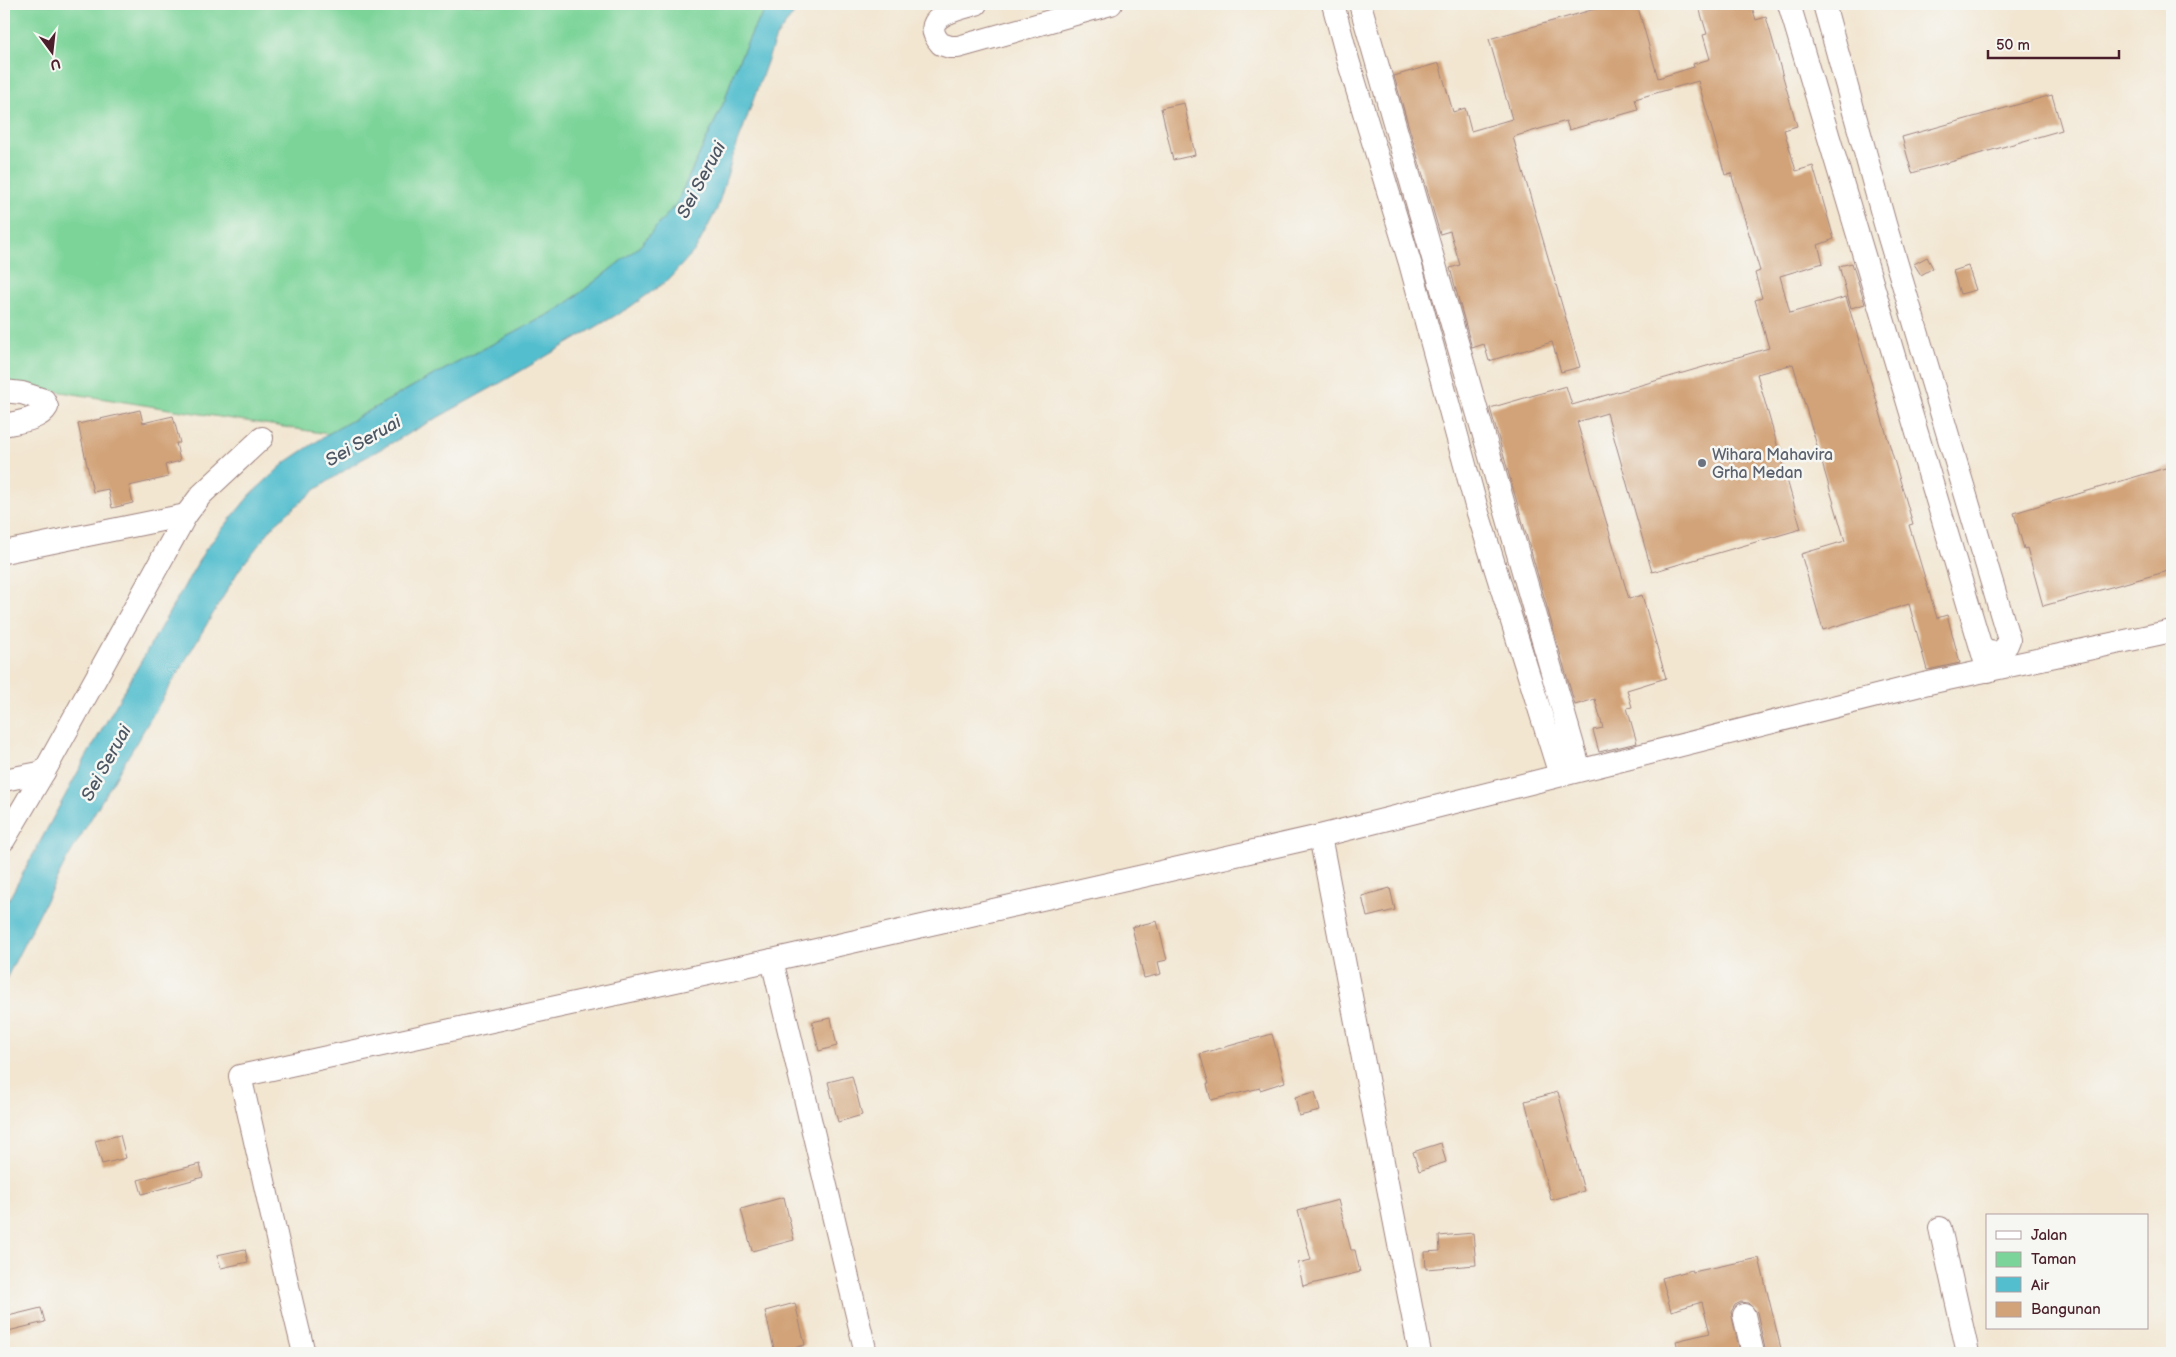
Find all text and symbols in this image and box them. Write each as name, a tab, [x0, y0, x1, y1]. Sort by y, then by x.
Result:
north arrow	[28, 28, 78, 78]
scale bar	[1988, 28, 2120, 60]
text: 50 m	[1996, 36, 2030, 55]
text: U	[48, 55, 62, 74]
water label: Sei Seruai	[673, 138, 731, 222]
water label: Sei Seruai	[322, 411, 406, 471]
place label: Wihara Mahavira Grha Medan	[1712, 446, 1833, 483]
marker: Wihara Mahavira Grha Medan	[1696, 457, 1708, 469]
water label: Sei Seruai	[77, 721, 136, 805]
legend	[1986, 1214, 2148, 1330]
text: Jalan	[2031, 1226, 2067, 1245]
text: Taman	[2031, 1250, 2076, 1269]
text: Air	[2031, 1276, 2050, 1295]
text: Bangunan	[2031, 1300, 2101, 1319]

